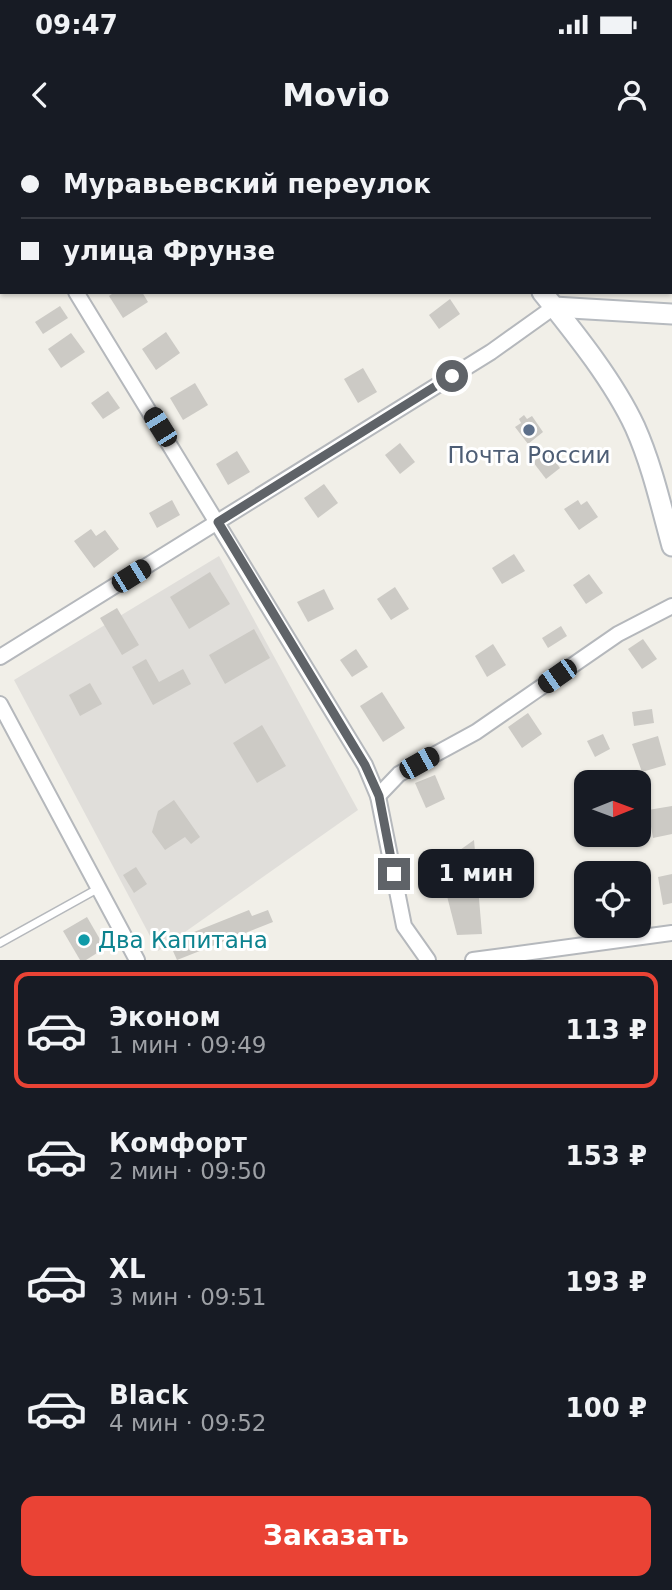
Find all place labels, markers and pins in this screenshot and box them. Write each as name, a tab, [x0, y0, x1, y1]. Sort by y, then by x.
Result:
marker: Почта России	[521, 422, 537, 438]
place label: Почта России	[448, 442, 610, 468]
place label: Два Капитана	[98, 927, 268, 953]
marker: Два Капитана	[76, 932, 92, 948]

